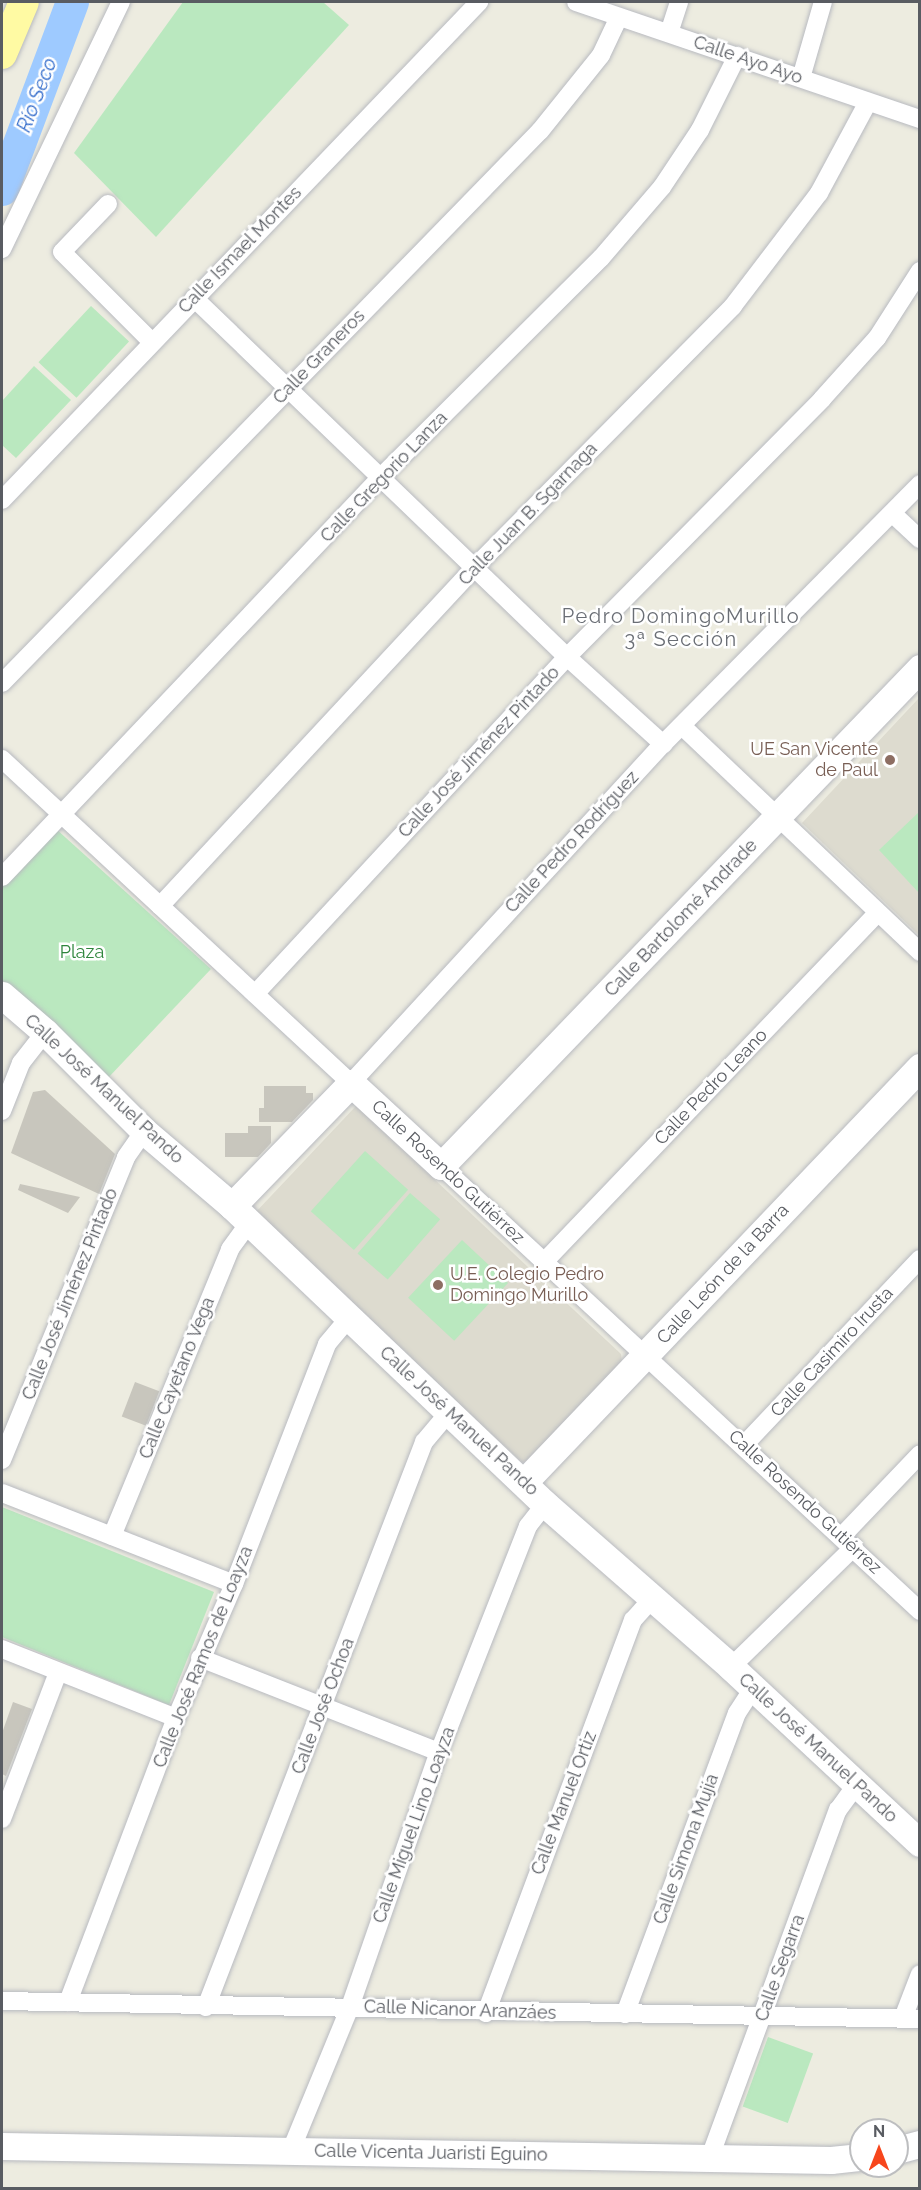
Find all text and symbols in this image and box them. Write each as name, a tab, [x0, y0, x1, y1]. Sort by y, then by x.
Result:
street label: Calle Ayo Ayo	[690, 31, 806, 89]
water label: Río Seco	[12, 55, 62, 135]
street label: Calle Ismael Montes	[174, 182, 306, 318]
street label: Calle Graneros	[269, 305, 369, 409]
street label: Calle Gregorio Lanza	[316, 407, 452, 547]
street label: Calle Juan B. Sgarnaga	[454, 438, 602, 590]
district label: Pedro DomingoMurillo 3ª Sección	[562, 605, 800, 652]
street label: Calle José Jiménez Pintado	[394, 661, 564, 843]
place label: UE San Vicente de Paul	[750, 739, 878, 782]
marker: UE San Vicente de Paul	[883, 753, 897, 767]
street label: Calle Pedro Rodríguez	[501, 767, 643, 917]
street label: Calle Bartolomé Andrade	[600, 835, 762, 1001]
park label: Plaza	[60, 941, 104, 963]
street label: Calle José Manuel Pando	[20, 1009, 188, 1169]
street label: Calle Pedro Leano	[650, 1024, 772, 1150]
street label: Calle Rosendo Gutiérrez	[367, 1095, 529, 1249]
street label: Calle José Jiménez Pintado	[17, 1184, 123, 1404]
street label: Calle León de la Barra	[652, 1199, 794, 1349]
place label: U.E. Colegio Pedro Domingo Murillo	[450, 1264, 604, 1306]
marker: U.E. Colegio Pedro Domingo Murillo	[431, 1278, 445, 1292]
street label: Calle Casimiro Irusta	[766, 1283, 898, 1421]
street label: Calle Cayetano Vega	[135, 1294, 219, 1462]
street label: Calle José Manuel Pando	[375, 1341, 543, 1501]
street label: Calle Rosendo Gutiérrez	[724, 1425, 886, 1579]
street label: Calle José Ramos de Loayza	[149, 1543, 257, 1771]
street label: Calle José Ochoa	[287, 1635, 359, 1777]
street label: Calle José Manuel Pando	[734, 1668, 902, 1828]
street label: Calle Miguel Lino Loayza	[368, 1724, 460, 1926]
street label: Calle Manuel Ortiz	[527, 1728, 601, 1878]
street label: Calle Simona Mujía	[649, 1771, 723, 1927]
street label: Calle Segarra	[751, 1912, 809, 2024]
street label: Calle Nicanor Aranzáes	[363, 1996, 557, 2024]
north arrow	[849, 2118, 909, 2178]
text: N	[873, 2122, 885, 2141]
street label: Calle Vicenta Juaristi Eguino	[314, 2140, 548, 2166]

